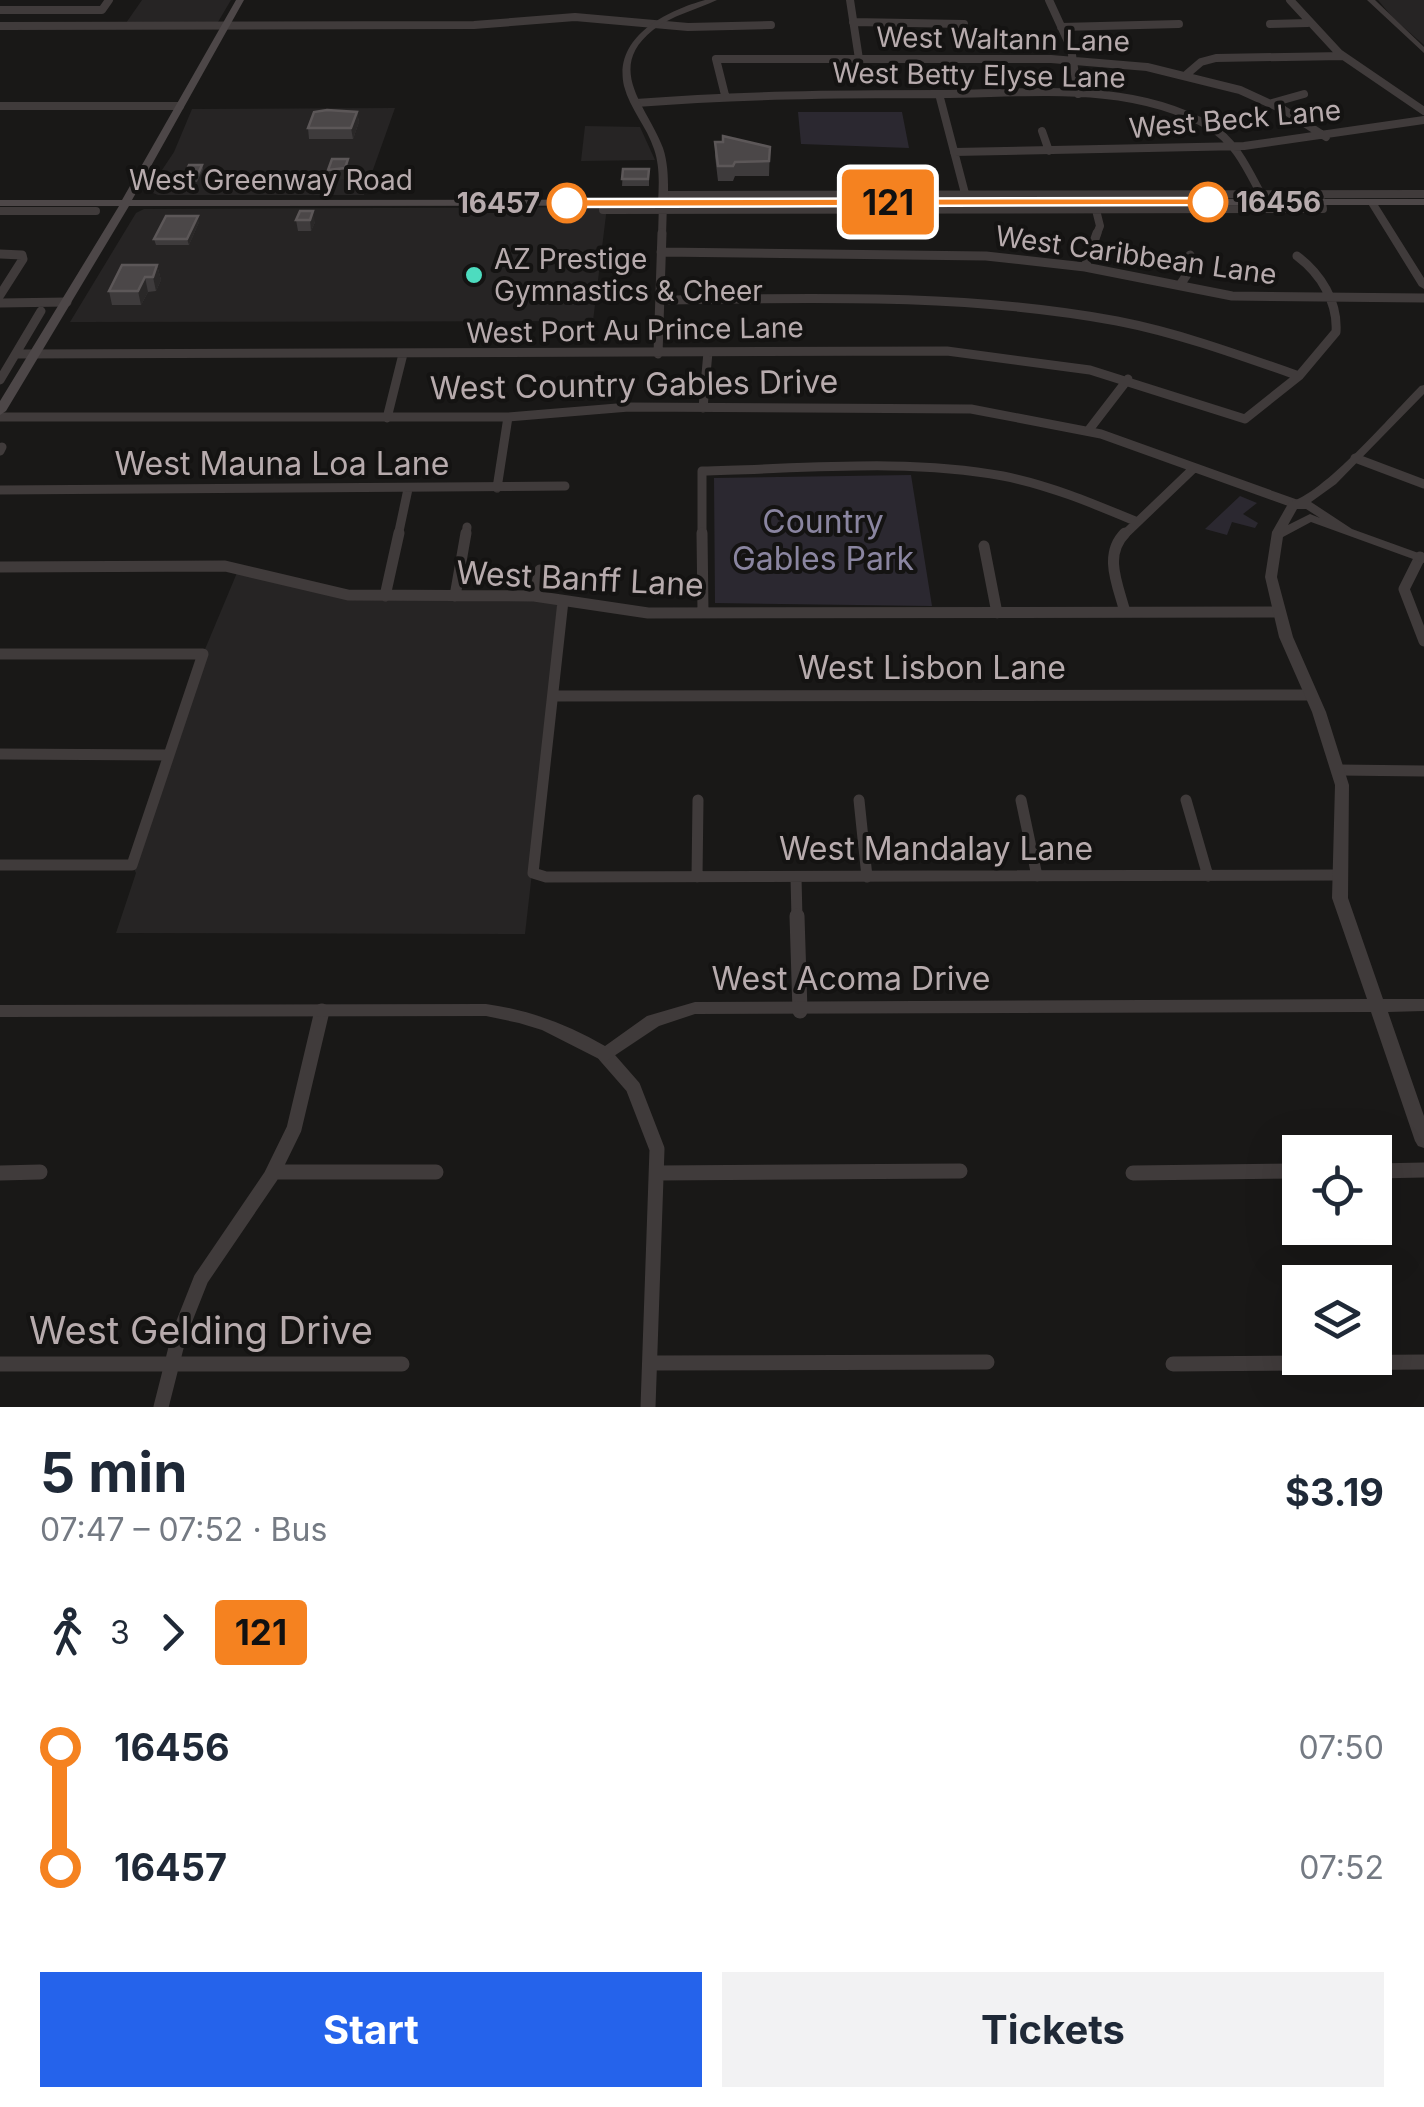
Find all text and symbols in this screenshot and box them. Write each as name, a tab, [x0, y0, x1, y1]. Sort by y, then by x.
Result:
street label: West Waltann Lane	[876, 20, 1130, 58]
street label: West Betty Elyse Lane	[832, 55, 1126, 95]
street label: West Beck Lane	[1128, 93, 1342, 145]
street label: West Greenway Road	[129, 163, 413, 197]
line badge: 121	[830, 170, 946, 234]
text: 121	[862, 181, 914, 223]
marker: 16456	[1189, 183, 1227, 221]
marker: 16457	[548, 184, 586, 222]
place label: 16456	[1236, 185, 1321, 219]
place label: 16457	[457, 186, 540, 220]
street label: West Caribbean Lane	[993, 218, 1279, 292]
place label: AZ Prestige Gymnastics & Cheer	[494, 242, 763, 308]
marker: AZ Prestige Gymnastics & Cheer	[463, 264, 485, 286]
street label: West Port Au Prince Lane	[466, 310, 804, 350]
street label: West Country Gables Drive	[429, 361, 839, 408]
street label: West Mauna Loa Lane	[115, 444, 449, 483]
park label: Country Gables Park	[732, 502, 915, 578]
street label: West Banff Lane	[455, 553, 705, 604]
street label: West Lisbon Lane	[798, 648, 1066, 687]
street label: West Mandalay Lane	[779, 829, 1093, 868]
street label: West Acoma Drive	[712, 959, 990, 998]
map controls	[1282, 1135, 1392, 1375]
button: locate	[1282, 1135, 1392, 1245]
button: layers	[1282, 1265, 1392, 1375]
street label: West Gelding Drive	[29, 1307, 373, 1353]
text: 5 min	[40, 1439, 188, 1505]
text: $3.19	[1285, 1469, 1384, 1515]
text: 07:47 – 07:52 · Bus	[40, 1510, 327, 1549]
icon: walk	[40, 1605, 95, 1660]
icon: forward	[145, 1605, 200, 1660]
text: 121	[235, 1611, 287, 1653]
text: 3	[110, 1613, 130, 1652]
text: 16456	[114, 1724, 230, 1770]
text: 07:50	[1299, 1728, 1384, 1767]
text: 16457	[114, 1844, 227, 1890]
text: 07:52	[1299, 1848, 1384, 1887]
button: Start	[40, 1972, 702, 2087]
button: Tickets	[722, 1972, 1384, 2087]

